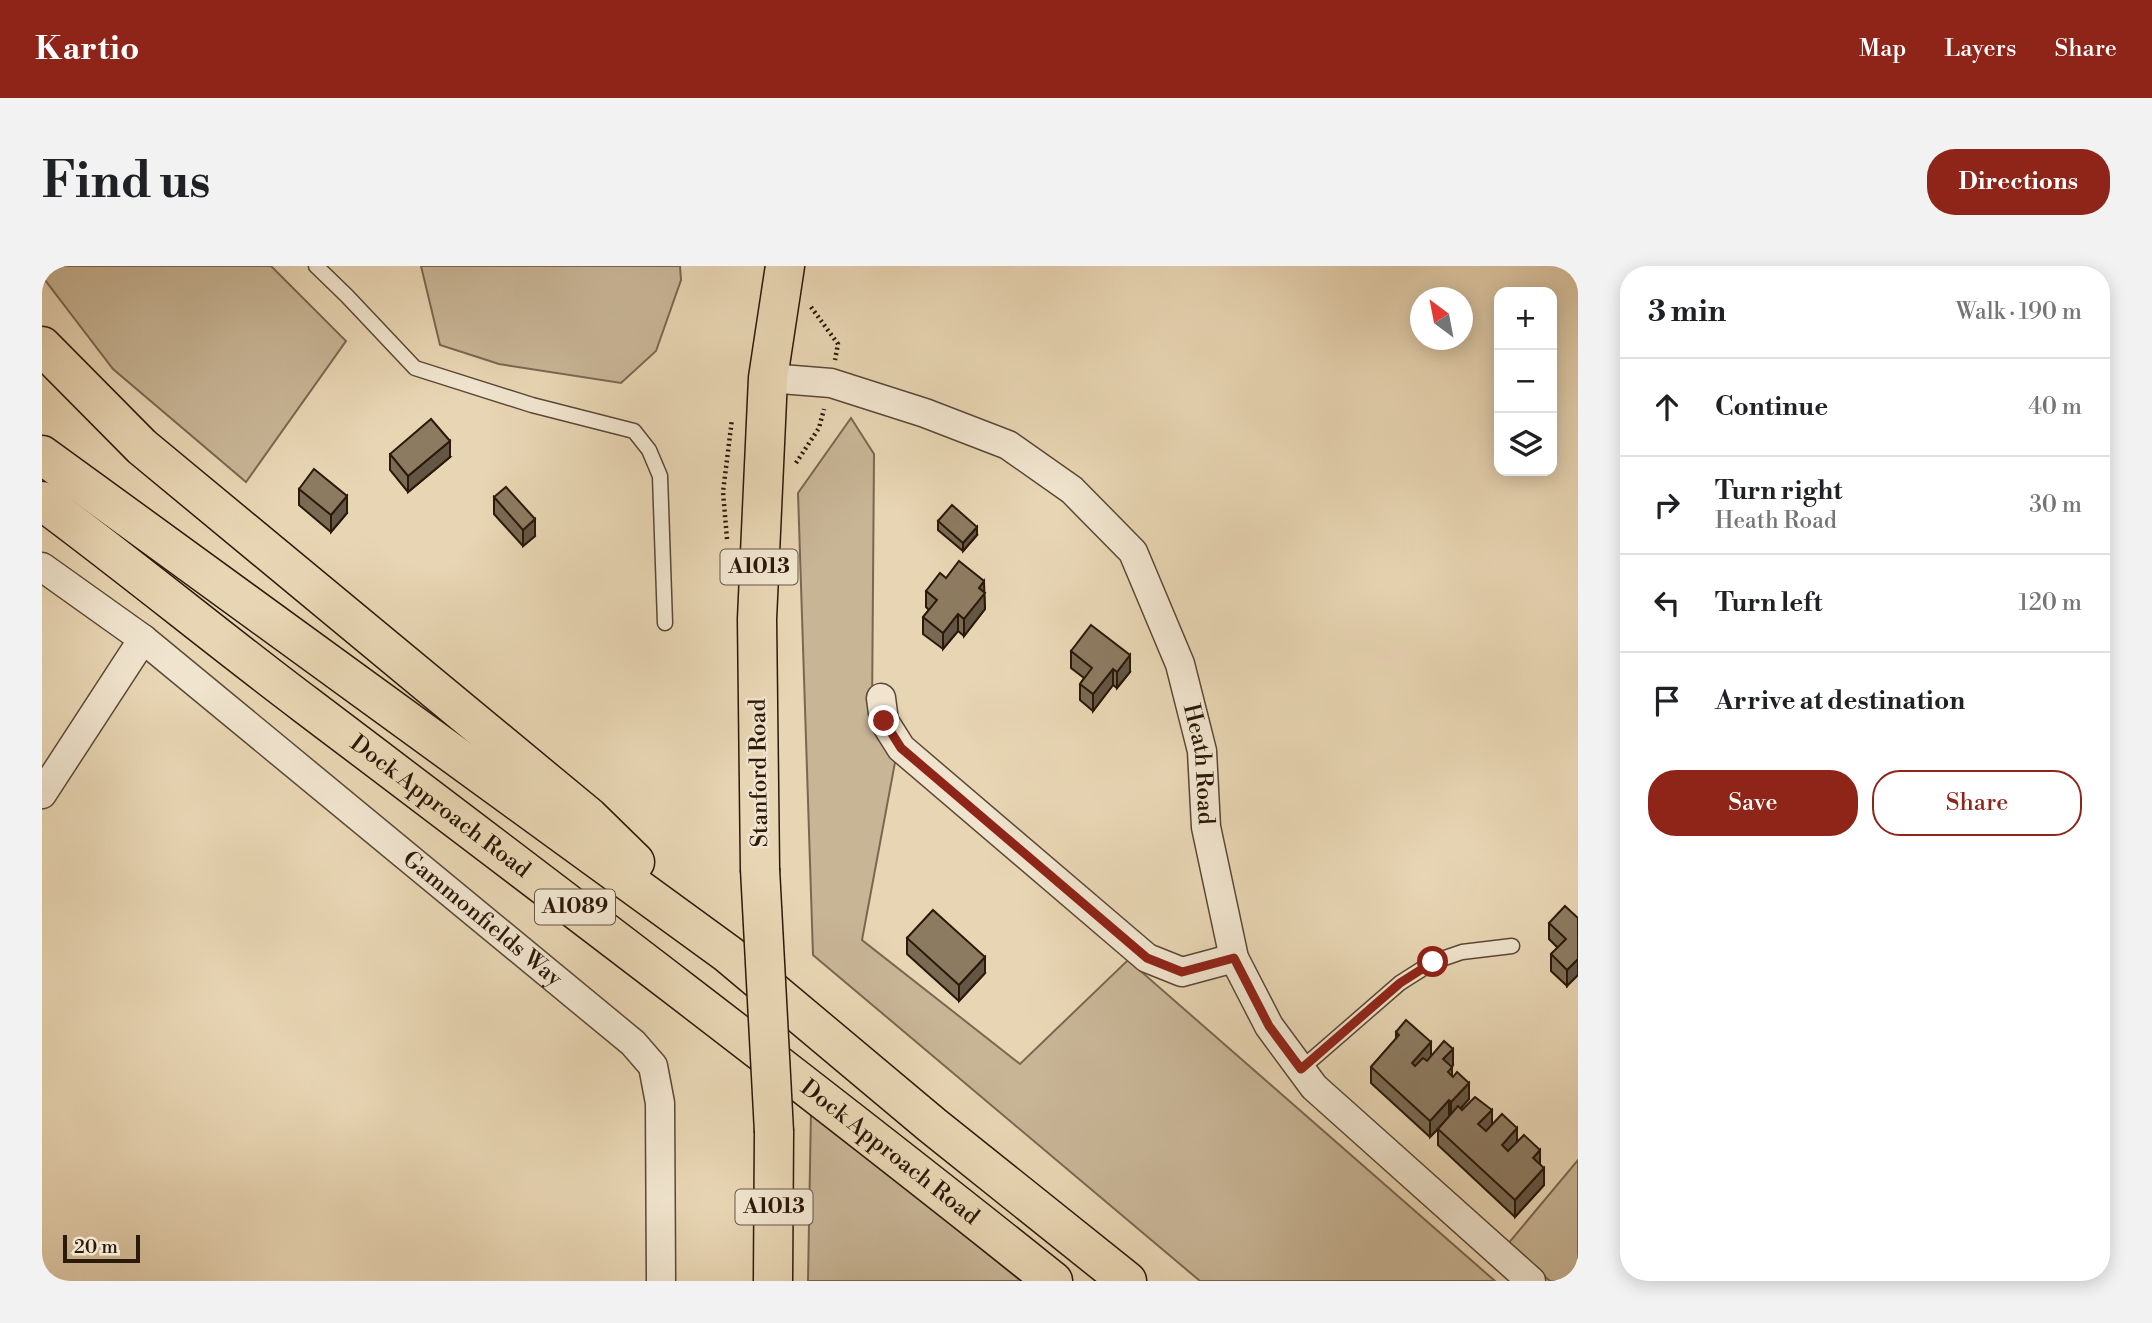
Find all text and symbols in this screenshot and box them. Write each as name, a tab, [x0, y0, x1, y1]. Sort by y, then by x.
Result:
text: Kartio	[35, 29, 139, 70]
text: Map	[1859, 34, 1906, 64]
text: Layers	[1944, 34, 2016, 64]
text: Share	[2054, 34, 2117, 64]
button: Directions	[1927, 149, 2110, 215]
text: Find us	[42, 152, 211, 213]
north arrow	[1410, 287, 1473, 350]
map controls	[1494, 287, 1557, 476]
button: +	[1494, 287, 1557, 350]
text: 3 min	[1648, 293, 1726, 331]
text: Walk · 190 m	[1956, 298, 2082, 326]
button: −	[1494, 350, 1557, 413]
icon: ahead	[1648, 388, 1686, 426]
text: Continue	[1715, 391, 1828, 423]
text: 40 m	[2028, 393, 2082, 421]
button: layers	[1494, 413, 1557, 476]
text: Turn right	[1715, 475, 1843, 507]
icon: right	[1648, 486, 1686, 524]
text: 30 m	[2029, 491, 2082, 519]
text: Heath Road	[1715, 507, 1837, 535]
road number: A1013	[720, 550, 798, 584]
icon: left	[1648, 584, 1686, 622]
text: Turn left	[1715, 587, 1823, 619]
text: 120 m	[2018, 589, 2082, 617]
icon: arrive	[1648, 682, 1686, 720]
text: Arrive at destination	[1715, 685, 1965, 717]
street label: Stanford Road	[744, 698, 774, 848]
street label: Heath Road	[1177, 701, 1220, 825]
route end	[868, 705, 899, 736]
street label: Dock Approach Road	[344, 729, 536, 884]
button: Save	[1648, 770, 1858, 836]
button: Share	[1872, 770, 2082, 836]
street label: Gammonfields Way	[397, 845, 568, 993]
road number: A1089	[535, 890, 615, 924]
route start	[1417, 946, 1448, 977]
street label: Dock Approach Road	[795, 1074, 985, 1231]
road number: A1013	[736, 1189, 812, 1224]
scale bar	[63, 1232, 140, 1264]
text: 20 m	[74, 1235, 118, 1259]

